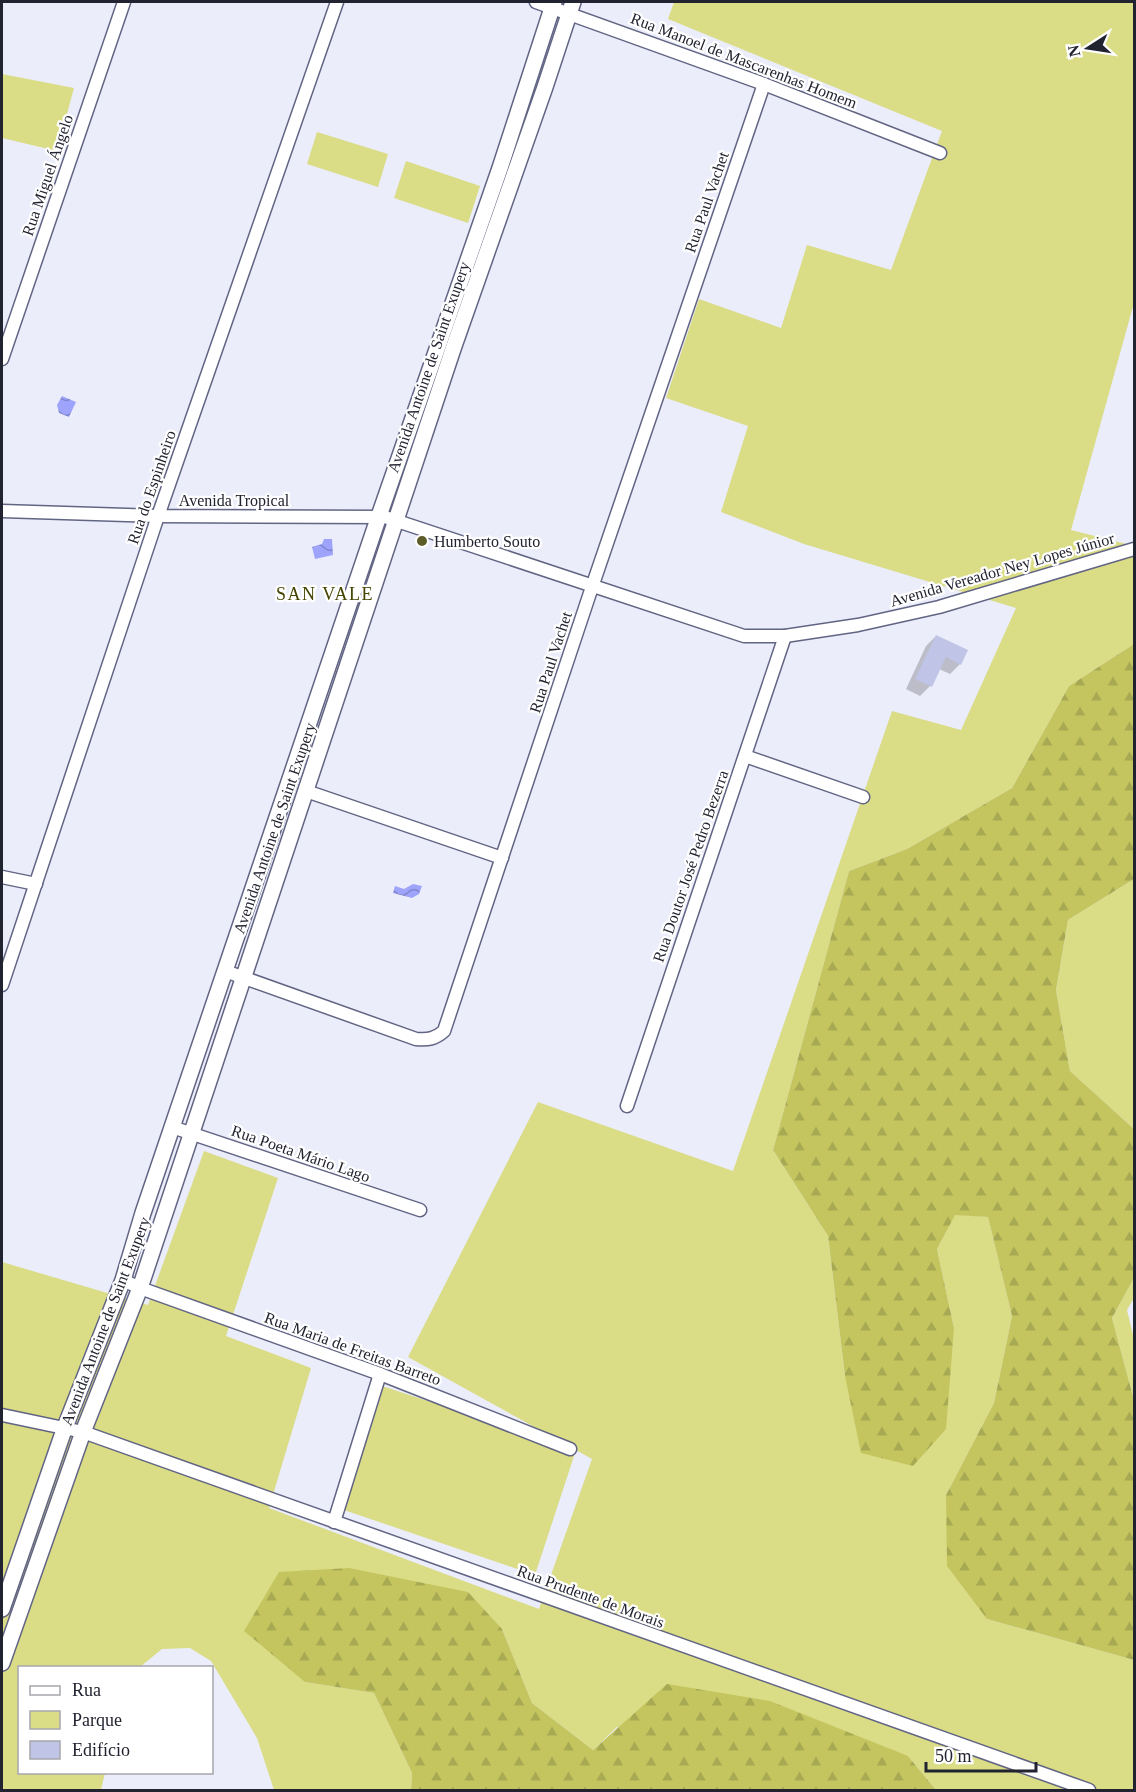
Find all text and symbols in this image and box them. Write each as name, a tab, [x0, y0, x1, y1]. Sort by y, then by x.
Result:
street label: Rua Manoel de Mascarenhas Homem	[628, 9, 860, 112]
north arrow	[1058, 18, 1118, 78]
text: N	[1064, 43, 1083, 58]
street label: Rua Miguel Ángelo	[18, 112, 77, 238]
street label: Rua Paul Vachet	[681, 149, 732, 255]
street label: Avenida Antoine de Saint Exupery	[384, 260, 474, 475]
street label: Rua do Espinheiro	[124, 428, 180, 547]
street label: Avenida Tropical	[179, 492, 290, 510]
street label: Avenida Vereador Ney Lopes Júnior	[888, 529, 1117, 611]
place label: Humberto Souto	[434, 533, 540, 550]
marker: Humberto Souto	[415, 534, 429, 548]
district label: SAN VALE	[276, 584, 374, 604]
street label: Rua Paul Vachet	[526, 609, 575, 715]
street label: Avenida Antoine de Saint Exupery	[230, 721, 320, 936]
street label: Rua Doutor José Pedro Bezerra	[650, 768, 731, 964]
street label: Rua Poeta Mário Lago	[229, 1122, 372, 1186]
street label: Avenida Antoine de Saint Exupery	[58, 1215, 154, 1428]
street label: Rua Maria de Freitas Barreto	[262, 1309, 443, 1388]
street label: Rua Prudente de Morais	[515, 1562, 667, 1631]
legend	[18, 1666, 213, 1774]
text: Rua	[72, 1680, 101, 1700]
text: Parque	[72, 1710, 122, 1730]
scale bar	[926, 1735, 1036, 1773]
text: Edifício	[72, 1740, 130, 1760]
text: 50 m	[935, 1746, 972, 1766]

